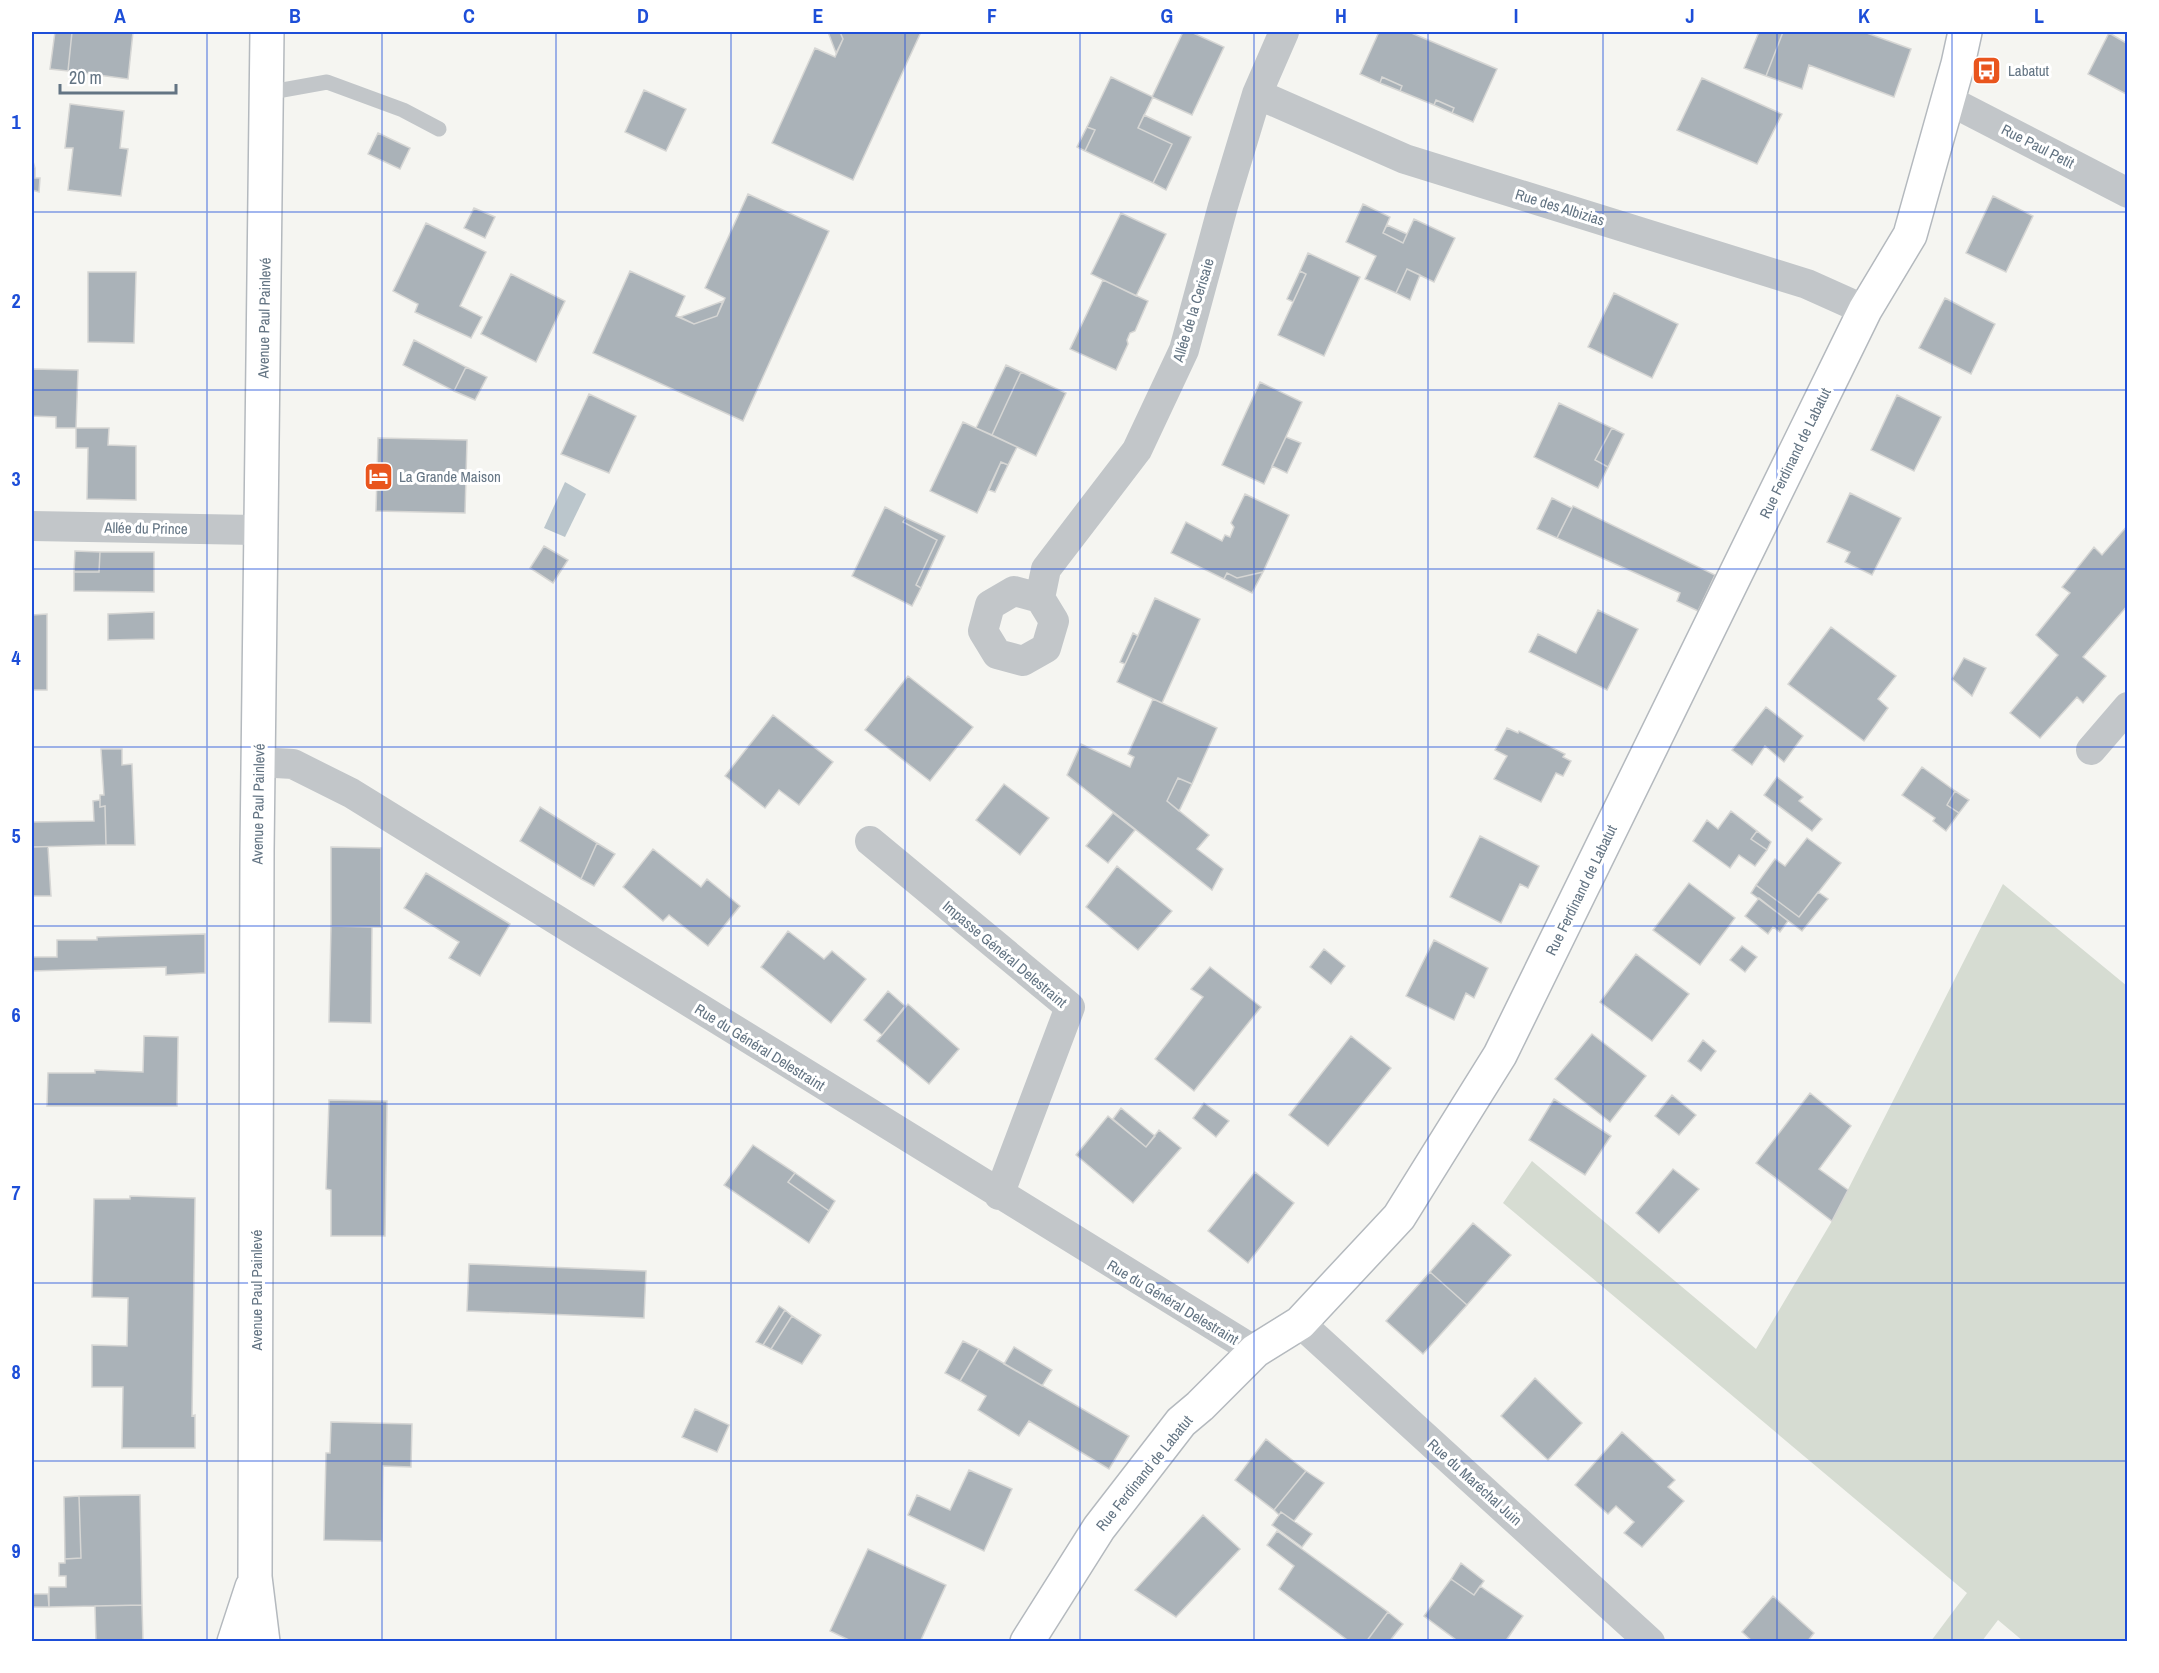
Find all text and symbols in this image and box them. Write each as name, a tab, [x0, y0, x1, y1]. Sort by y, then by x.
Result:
text: A	[114, 2, 126, 29]
text: B	[289, 2, 301, 29]
text: C	[463, 2, 475, 29]
text: D	[637, 2, 649, 29]
text: E	[813, 2, 824, 29]
text: F	[987, 2, 997, 29]
text: G	[1161, 2, 1173, 29]
text: H	[1335, 2, 1347, 29]
text: I	[1514, 2, 1518, 29]
text: J	[1685, 2, 1695, 29]
text: K	[1858, 2, 1870, 29]
text: L	[2034, 2, 2044, 29]
bus stop icon: Labatut	[1971, 54, 2003, 86]
scale bar	[60, 57, 176, 95]
place label: Labatut	[2008, 60, 2050, 81]
text: 20 m	[69, 65, 102, 90]
text: 1	[11, 108, 21, 135]
street label: Rue Paul Petit	[1998, 119, 2079, 174]
street label: Rue des Albizias	[1513, 183, 1607, 231]
street label: Allée de la Cerisaie	[1167, 255, 1219, 365]
street label: Avenue Paul Painlevé	[252, 257, 276, 380]
text: 2	[11, 287, 21, 314]
street label: Rue Ferdinand de Labatut	[1754, 384, 1836, 522]
hotel icon: La Grande Maison	[362, 460, 394, 492]
text: 3	[11, 465, 21, 492]
place label: La Grande Maison	[399, 466, 501, 487]
street label: Allée du Prince	[103, 517, 188, 539]
text: 4	[11, 644, 21, 671]
street label: Avenue Paul Painlevé	[246, 743, 270, 866]
street label: Rue Ferdinand de Labatut	[1540, 821, 1622, 959]
text: 5	[11, 822, 21, 849]
street label: Impasse Général Delestraint	[938, 896, 1072, 1013]
street label: Rue du Général Delestraint	[691, 998, 830, 1096]
text: 6	[11, 1001, 21, 1028]
text: 7	[11, 1179, 21, 1206]
street label: Avenue Paul Painlevé	[246, 1229, 267, 1351]
street label: Rue du Général Delestraint	[1103, 1254, 1243, 1350]
text: 8	[11, 1358, 21, 1385]
street label: Rue Ferdinand de Labatut	[1091, 1410, 1198, 1535]
street label: Rue du Maréchal Juin	[1423, 1434, 1527, 1530]
text: 9	[11, 1537, 21, 1564]

